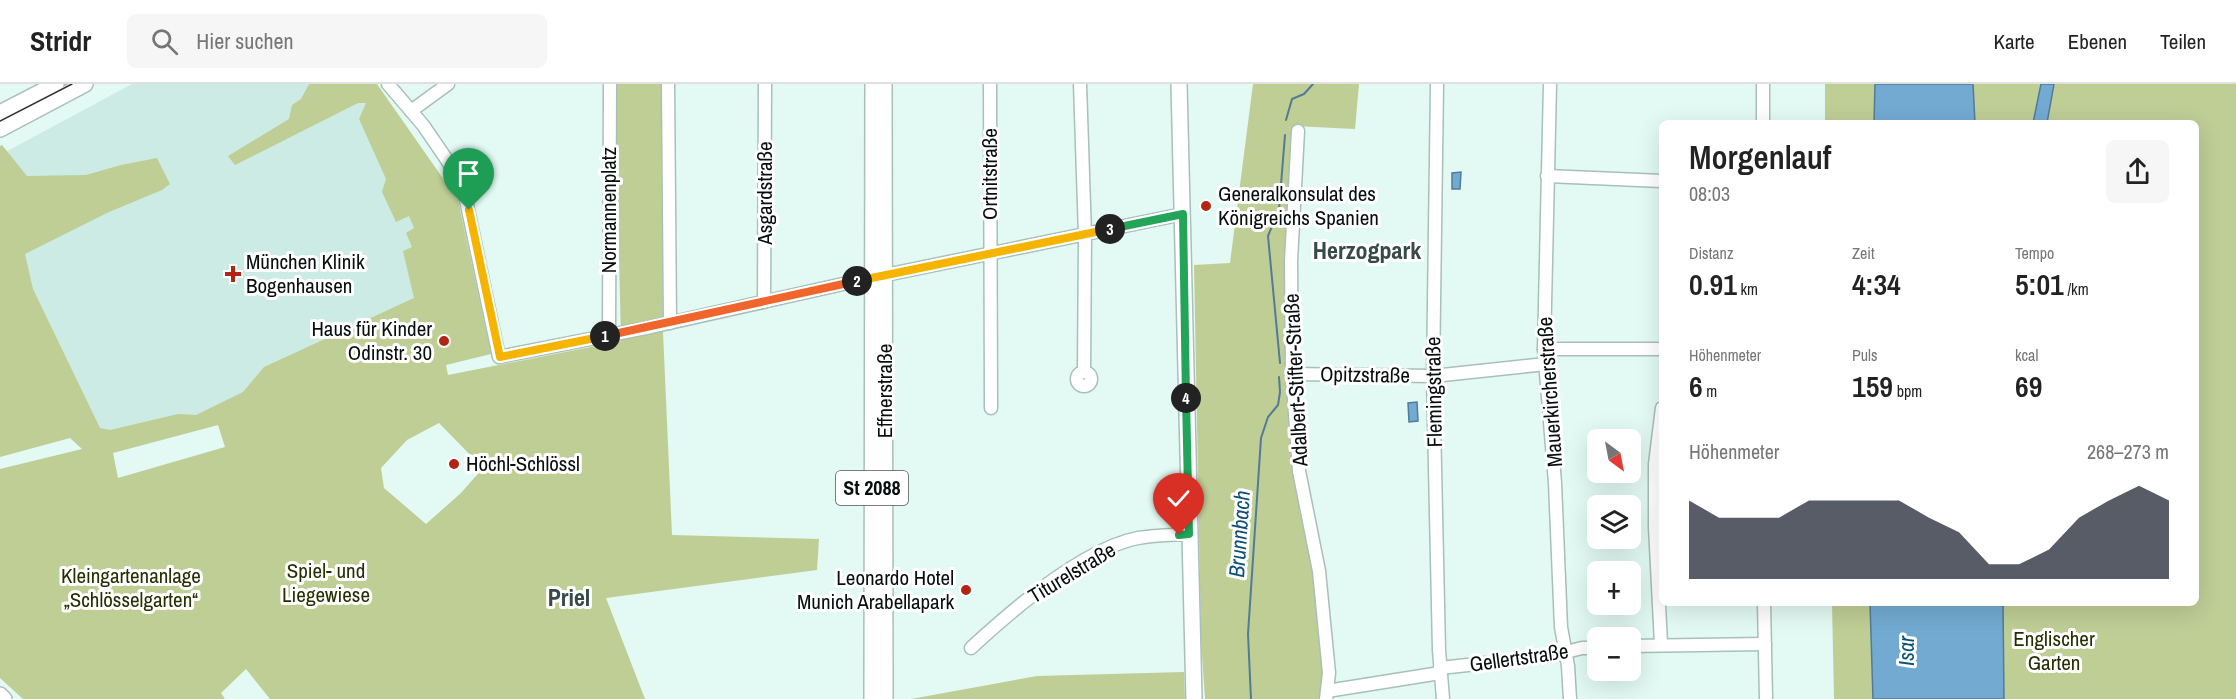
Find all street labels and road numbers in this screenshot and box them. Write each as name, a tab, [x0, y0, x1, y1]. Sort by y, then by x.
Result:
street label: Ortnitstraße	[975, 128, 1004, 220]
street label: Asgardstraße	[750, 141, 779, 246]
street label: Normannenplatz	[594, 146, 623, 273]
street label: Adalbert-Stifter-Straße	[1276, 293, 1315, 468]
street label: Mauerkircherstraße	[1530, 316, 1569, 468]
street label: Flemingstraße	[1418, 336, 1449, 448]
street label: Effnerstraße	[870, 344, 899, 438]
street label: Opitzstraße	[1320, 359, 1410, 390]
road number: St 2088	[836, 471, 908, 505]
street label: Titurelstraße	[1023, 535, 1121, 610]
street label: Gellertstraße	[1468, 636, 1570, 679]

